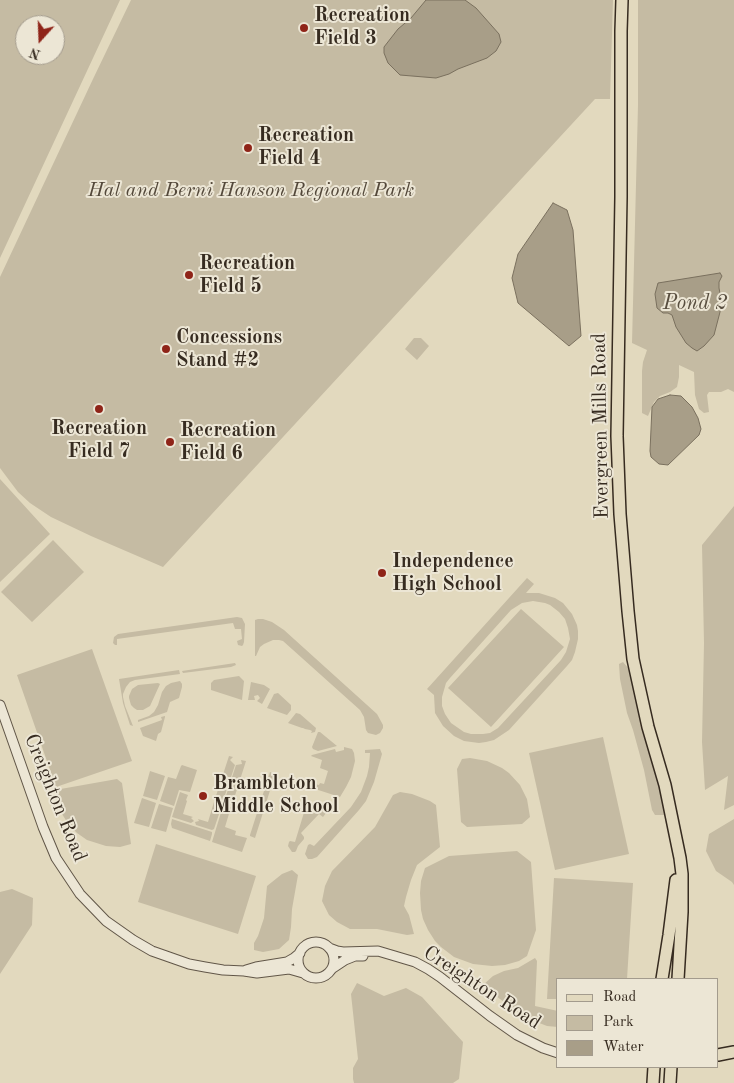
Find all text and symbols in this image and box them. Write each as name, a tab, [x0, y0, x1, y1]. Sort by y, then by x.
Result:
place label: Recreation Field 3	[314, 4, 410, 51]
north arrow	[15, 15, 65, 65]
marker: Recreation Field 3	[298, 22, 310, 34]
text: N	[28, 45, 43, 62]
place label: Recreation Field 4	[258, 124, 354, 171]
marker: Recreation Field 4	[242, 142, 254, 154]
park label: Hal and Berni Hanson Regional Park	[88, 179, 414, 203]
place label: Recreation Field 5	[199, 252, 295, 299]
marker: Recreation Field 5	[183, 269, 195, 281]
water label: Pond 2	[663, 290, 727, 316]
place label: Concessions Stand #2	[176, 326, 282, 373]
street label: Evergreen Mills Road	[587, 333, 615, 519]
marker: Concessions Stand #2	[160, 343, 172, 355]
marker: Recreation Field 7	[93, 403, 105, 415]
place label: Recreation Field 7	[51, 417, 147, 464]
place label: Recreation Field 6	[180, 419, 276, 466]
marker: Recreation Field 6	[164, 436, 176, 448]
place label: Independence High School	[392, 550, 514, 597]
marker: Independence High School	[376, 567, 388, 579]
street label: Creighton Road	[18, 731, 92, 865]
place label: Brambleton Middle School	[213, 772, 339, 819]
marker: Brambleton Middle School	[197, 790, 209, 802]
street label: Creighton Road	[419, 941, 545, 1035]
legend	[556, 978, 719, 1068]
text: Road	[603, 990, 636, 1005]
text: Park	[603, 1015, 634, 1030]
text: Water	[603, 1040, 644, 1055]

